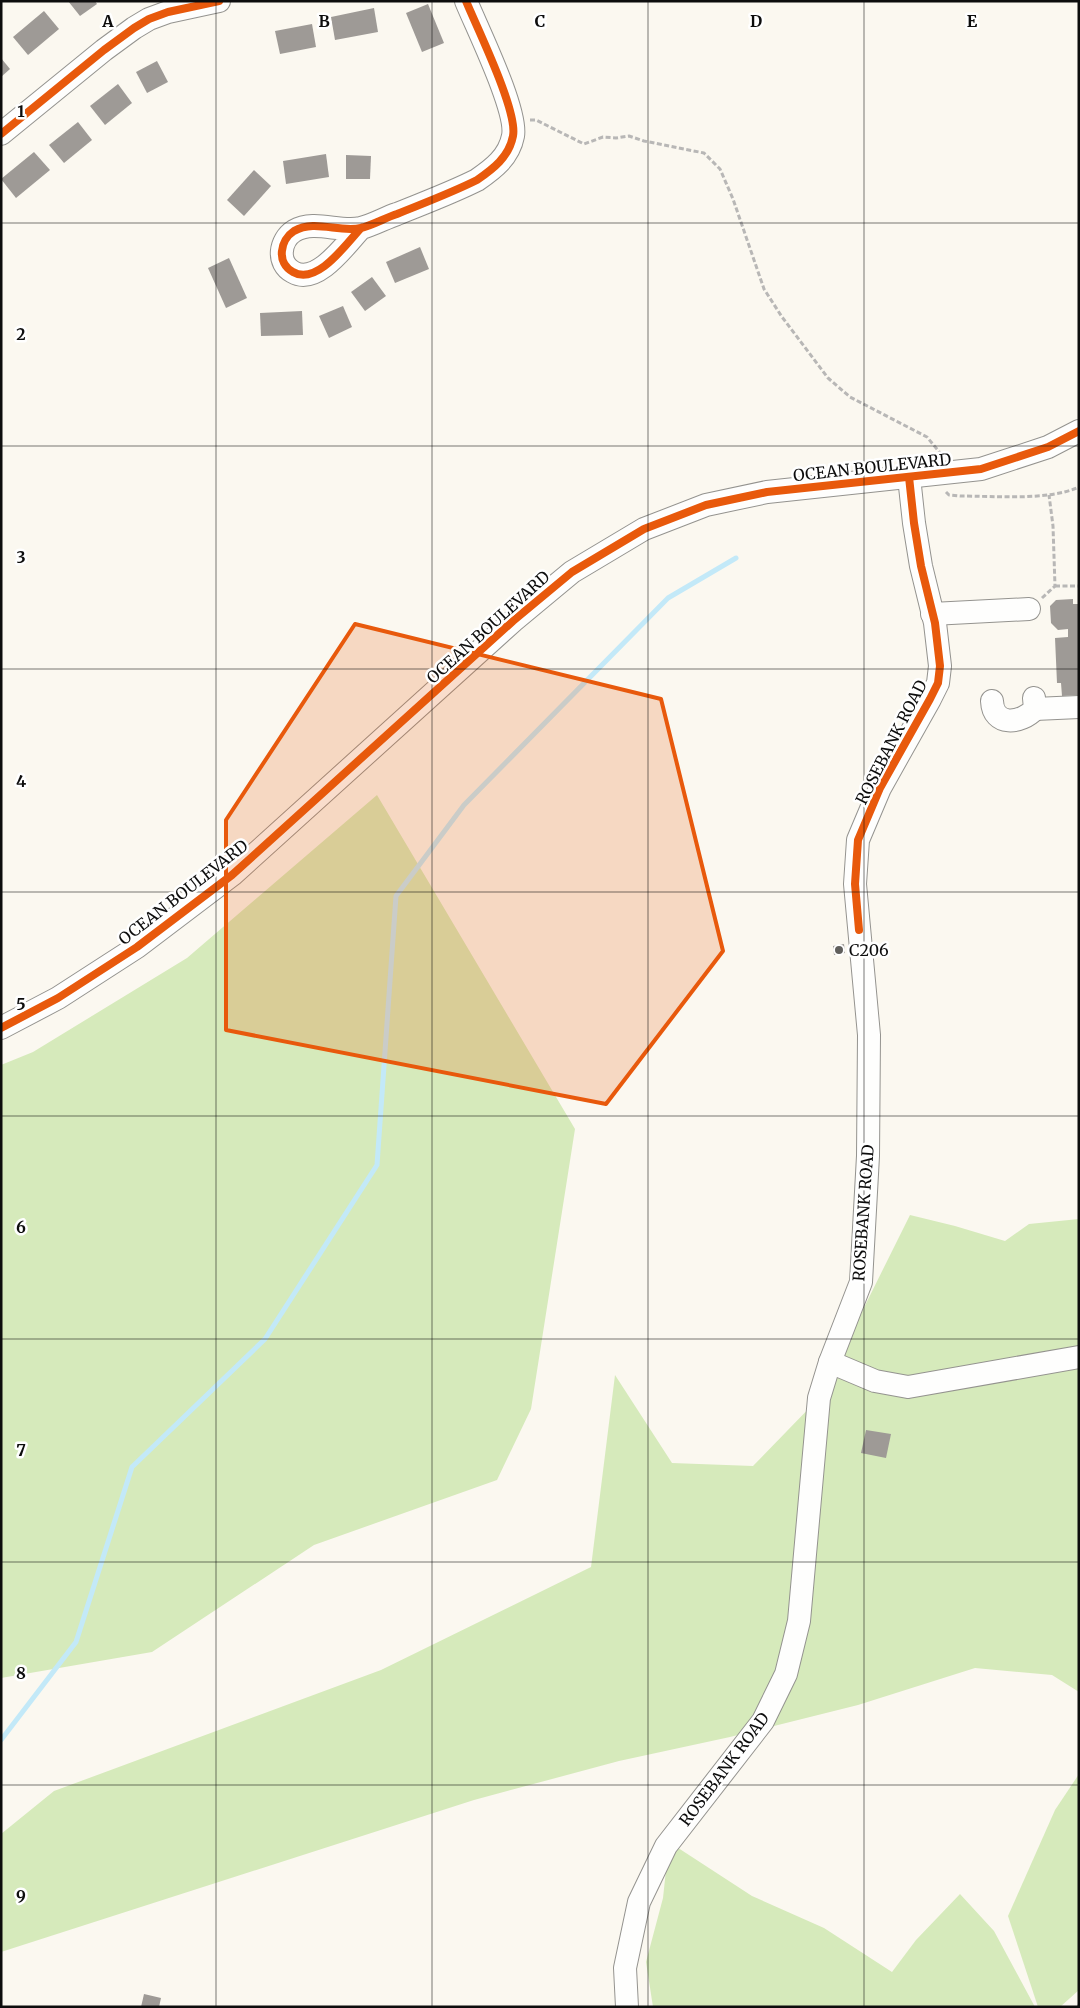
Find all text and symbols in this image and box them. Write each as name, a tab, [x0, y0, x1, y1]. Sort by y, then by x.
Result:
text: A	[101, 11, 114, 31]
text: B	[318, 11, 330, 31]
text: C	[535, 11, 545, 31]
text: D	[750, 11, 762, 31]
text: E	[967, 11, 978, 31]
text: 1	[17, 101, 25, 121]
text: 2	[16, 324, 26, 344]
street label: OCEAN BOULEVARD	[792, 449, 952, 485]
text: 3	[16, 547, 26, 567]
street label: OCEAN BOULEVARD	[422, 566, 554, 688]
street label: ROSEBANK ROAD	[851, 676, 931, 808]
text: 4	[16, 771, 26, 791]
street label: OCEAN BOULEVARD	[114, 835, 252, 949]
place label: C206	[849, 940, 889, 960]
marker: C206	[833, 944, 845, 956]
text: 5	[16, 994, 26, 1014]
street label: ROSEBANK ROAD	[848, 1144, 878, 1282]
text: 6	[16, 1217, 26, 1237]
text: 7	[16, 1440, 26, 1460]
text: 8	[16, 1663, 26, 1683]
street label: ROSEBANK ROAD	[675, 1708, 773, 1830]
text: 9	[16, 1886, 26, 1906]

